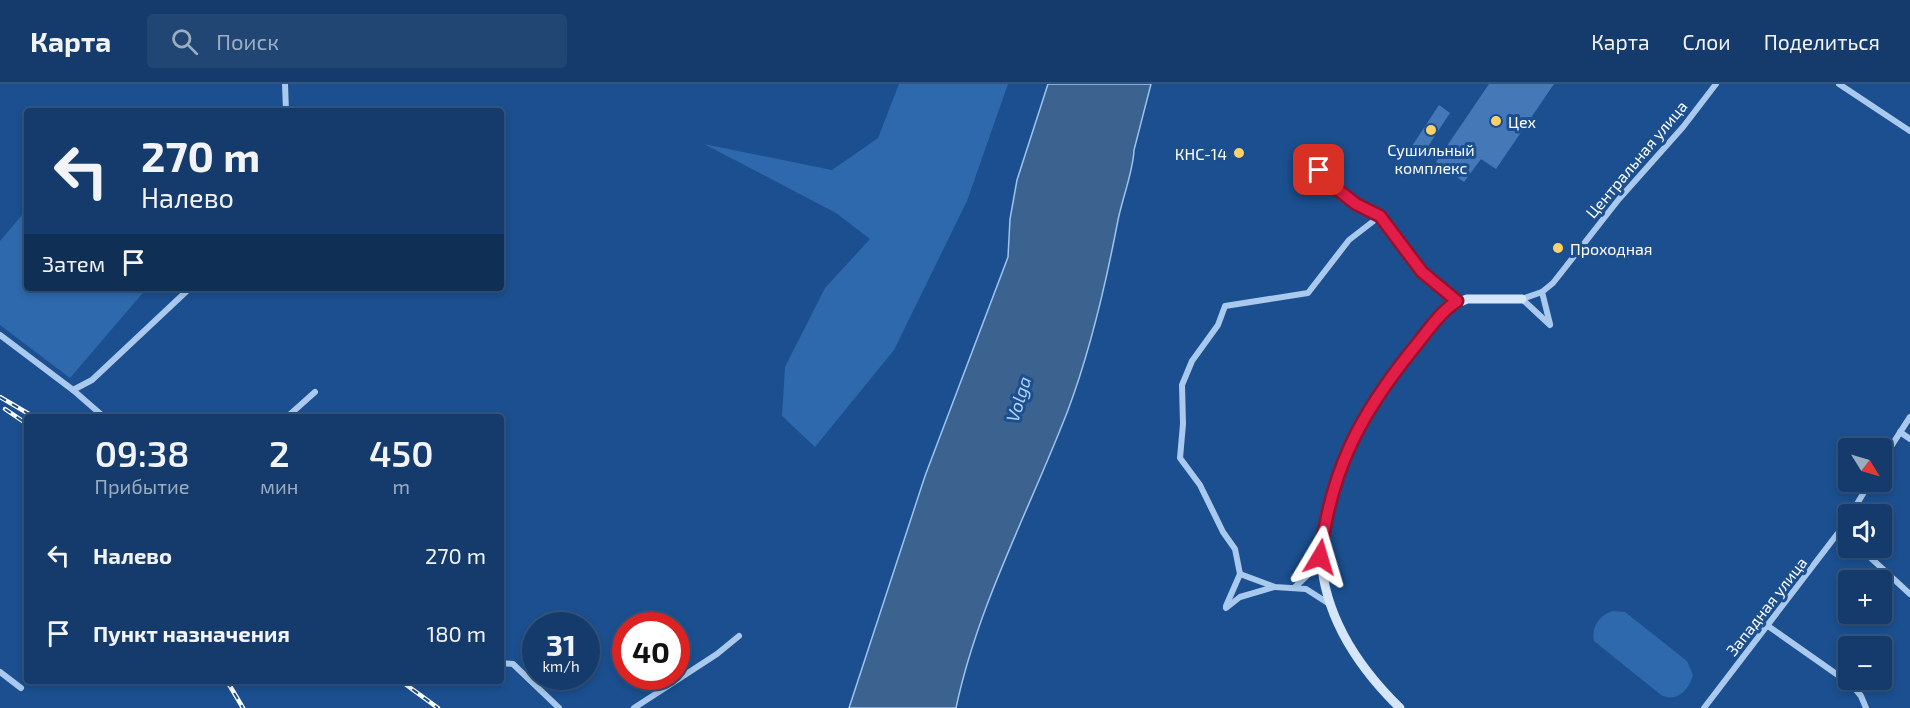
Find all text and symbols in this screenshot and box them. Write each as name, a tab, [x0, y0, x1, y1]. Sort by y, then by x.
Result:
search box	[147, 14, 567, 68]
text: Карта	[30, 24, 111, 58]
icon: search	[168, 25, 201, 58]
text: Поиск	[216, 28, 279, 54]
text: Карта	[1591, 29, 1650, 54]
text: Слои	[1683, 29, 1731, 54]
text: Поделиться	[1764, 29, 1880, 54]
street label: Центральная улица	[1581, 96, 1691, 222]
place label: Цех	[1508, 112, 1536, 131]
marker: Цех	[1489, 114, 1503, 128]
marker: Сушильный комплекс	[1424, 123, 1438, 137]
text: 270 m	[141, 130, 260, 180]
icon: left	[42, 132, 120, 210]
place label: Сушильный комплекс	[1387, 140, 1475, 177]
place label: КНС-14	[1175, 144, 1227, 163]
pin	[1293, 144, 1344, 195]
marker: КНС-14	[1232, 146, 1246, 160]
icon: arrive	[1302, 153, 1335, 186]
text: Налево	[141, 181, 234, 213]
place label: Проходная	[1570, 239, 1652, 258]
marker: Проходная	[1551, 241, 1565, 255]
icon: arrive	[117, 246, 150, 279]
text: Затем	[42, 250, 105, 276]
water label: Volga	[1001, 374, 1035, 424]
text: 09:38	[95, 431, 189, 474]
text: 2	[269, 431, 290, 474]
text: 450	[369, 431, 433, 474]
north arrow	[1838, 438, 1892, 492]
map controls	[1838, 438, 1892, 690]
text: Прибытие	[95, 474, 190, 498]
text: мин	[260, 474, 298, 498]
text: m	[392, 474, 410, 498]
button: sound	[1838, 504, 1892, 558]
position arrow	[1288, 525, 1352, 589]
icon: left	[42, 539, 75, 572]
text: Налево	[93, 542, 172, 568]
text: 270 m	[425, 542, 486, 568]
street label: Западная улица	[1722, 553, 1811, 660]
button: +	[1838, 570, 1892, 624]
speed limit sign: 40	[612, 612, 690, 690]
icon: arrive	[42, 617, 75, 650]
text: Пункт назначения	[93, 620, 290, 646]
text: 180 m	[426, 620, 486, 646]
text: 31	[546, 626, 576, 662]
button: −	[1838, 636, 1892, 690]
text: km/h	[542, 657, 580, 675]

